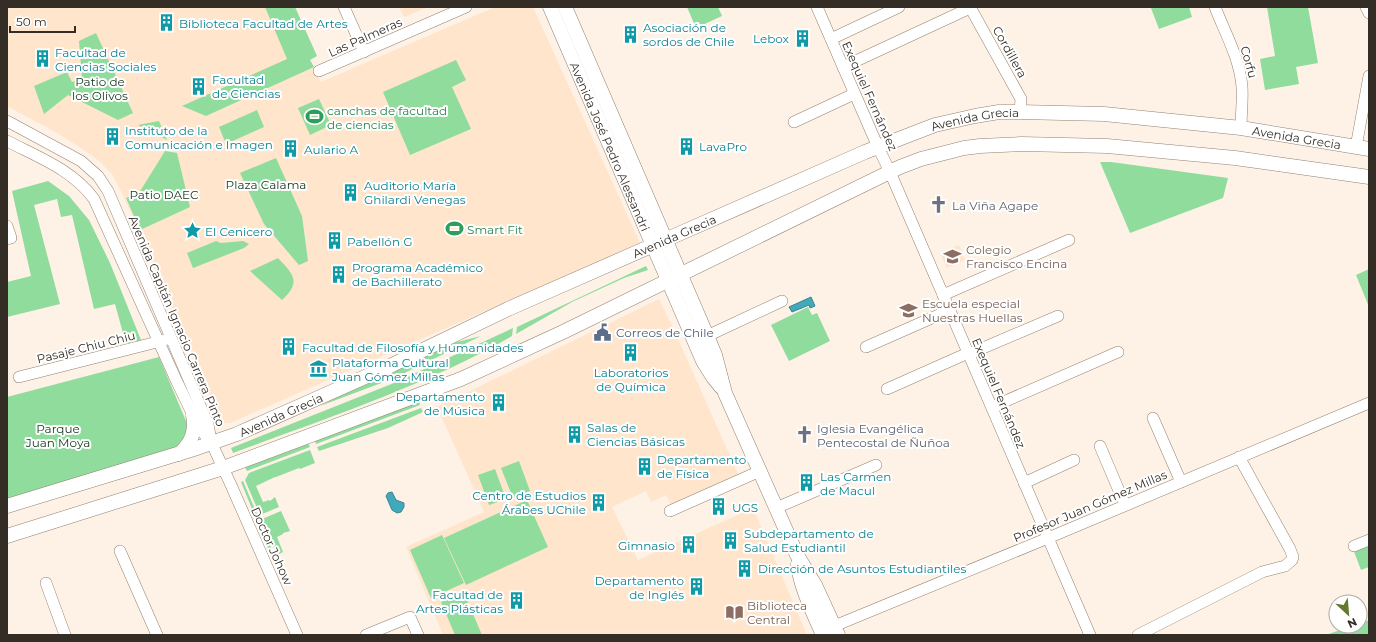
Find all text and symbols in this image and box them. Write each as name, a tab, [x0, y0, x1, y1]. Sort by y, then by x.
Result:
scale bar	[10, 8, 75, 34]
building icon: Biblioteca Facultad de Artes	[156, 13, 176, 33]
text: 50 m	[16, 14, 47, 29]
street label: Las Palmeras	[326, 14, 404, 60]
place label: Biblioteca Facultad de Artes	[179, 16, 348, 31]
place label: Asociación de sordos de Chile	[643, 20, 735, 49]
street label: Cordillera	[990, 23, 1030, 81]
building icon: Asociación de sordos de Chile	[620, 24, 640, 44]
building icon: Lebox	[792, 28, 812, 48]
place label: Lebox	[753, 31, 790, 46]
street label: Exequiel Fernández	[839, 39, 901, 153]
street label: Corfu	[1237, 44, 1261, 80]
place label: Facultad de Ciencias Sociales	[55, 45, 156, 74]
building icon: Facultad de Ciencias Sociales	[32, 49, 52, 69]
street label: Avenida José Pedro Alessandri	[567, 60, 653, 233]
place label: Facultad de Ciencias	[212, 72, 281, 101]
park label: Patio de los Olivos	[72, 74, 128, 103]
building icon: Facultad de Ciencias	[189, 76, 209, 96]
place label: canchas de facultad de ciencias	[327, 103, 447, 132]
street label: Avenida Grecia	[928, 104, 1019, 134]
sports icon: canchas de facultad de ciencias	[304, 107, 324, 127]
street label: Avenida Grecia	[1251, 122, 1342, 152]
place label: Instituto de la Comunicación e Imagen	[125, 123, 273, 152]
building icon: Instituto de la Comunicación e Imagen	[102, 127, 122, 147]
building icon: LavaPro	[676, 136, 696, 156]
building icon: Aulario A	[281, 139, 301, 159]
place label: LavaPro	[699, 139, 747, 154]
place label: Aulario A	[304, 142, 358, 157]
park label: Plaza Calama	[226, 177, 306, 192]
place label: Auditorio María Ghilardi Venegas	[364, 178, 466, 207]
building icon: Auditorio María Ghilardi Venegas	[341, 182, 361, 202]
park label: Patio DAEC	[129, 187, 199, 202]
church icon: La Viña Agape	[929, 195, 949, 215]
place label: La Viña Agape	[952, 198, 1038, 213]
street label: Avenida Grecia	[630, 211, 718, 261]
street label: Avenida Capitán Ignacio Carrera Pinto	[126, 213, 228, 429]
sports icon: Smart Fit	[444, 219, 464, 239]
place icon: El Cenicero	[182, 221, 202, 241]
place label: Smart Fit	[467, 222, 523, 237]
place label: El Cenicero	[205, 224, 272, 239]
building icon: Pabellón G	[324, 231, 344, 251]
place label: Pabellón G	[347, 234, 412, 249]
place label: Colegio Francisco Encina	[966, 242, 1067, 271]
school or university icon: Colegio Francisco Encina	[943, 246, 963, 266]
place label: Programa Académico de Bachillerato	[352, 260, 483, 289]
building icon: Programa Académico de Bachillerato	[329, 264, 349, 284]
place label: Escuela especial Nuestras Huellas	[922, 296, 1023, 325]
school or university icon: Escuela especial Nuestras Huellas	[899, 300, 919, 320]
public building icon: Correos de Chile	[593, 322, 613, 342]
place label: Correos de Chile	[616, 325, 714, 340]
street label: Pasaje Chiu Chiu	[35, 327, 137, 367]
street label: Exequiel Fernández	[969, 336, 1029, 450]
building icon: Facultad de Filosofía y Humanidades	[279, 337, 299, 357]
place label: Facultad de Filosofía y Humanidades	[302, 340, 524, 355]
building icon: Laboratorios de Química	[621, 343, 641, 363]
place label: Plataforma Cultural Juan Gómez Millas	[331, 355, 449, 384]
museum icon: Plataforma Cultural Juan Gómez Millas	[309, 359, 329, 379]
place label: Laboratorios de Química	[594, 365, 668, 394]
street label: Avenida Grecia	[237, 389, 325, 440]
place label: Departamento de Música	[396, 389, 485, 418]
building icon: Departamento de Música	[488, 393, 508, 413]
place label: Salas de Ciencias Básicas	[587, 420, 685, 449]
park label: Parque Juan Moya	[25, 421, 90, 450]
place label: Iglesia Evangélica Pentecostal de Ñuñoa	[817, 421, 950, 450]
building icon: Salas de Ciencias Básicas	[564, 424, 584, 444]
church icon: Iglesia Evangélica Pentecostal de Ñuñoa	[794, 425, 814, 445]
place label: Departamento de Física	[657, 452, 746, 481]
building icon: Departamento de Física	[634, 456, 654, 476]
street label: Profesor Juan Gómez Millas	[1011, 467, 1169, 545]
place label: Las Carmen de Macul	[820, 469, 891, 498]
building icon: Las Carmen de Macul	[797, 473, 817, 493]
place label: Centro de Estudios Árabes UChile	[472, 488, 586, 517]
building icon: Centro de Estudios Árabes UChile	[589, 492, 609, 512]
building icon: UGS	[709, 497, 729, 517]
place label: UGS	[732, 500, 758, 515]
street label: Doctor Johow	[248, 505, 296, 588]
place label: Subdepartamento de Salud Estudiantil	[744, 526, 874, 555]
building icon: Subdepartamento de Salud Estudiantil	[721, 530, 741, 550]
building icon: Gimnasio	[678, 535, 698, 555]
place label: Gimnasio	[618, 538, 675, 553]
building icon: Dirección de Asuntos Estudiantiles	[735, 558, 755, 578]
place label: Dirección de Asuntos Estudiantiles	[758, 561, 967, 576]
place label: Departamento de Inglés	[595, 573, 684, 602]
building icon: Departamento de Inglés	[687, 577, 707, 597]
place label: Facultad de Artes Plásticas	[416, 587, 503, 616]
building icon: Facultad de Artes Plásticas	[506, 591, 526, 611]
north arrow	[1328, 594, 1368, 634]
place label: Biblioteca Central	[747, 598, 807, 627]
library icon: Biblioteca Central	[724, 602, 744, 622]
text: N	[1345, 615, 1359, 631]

